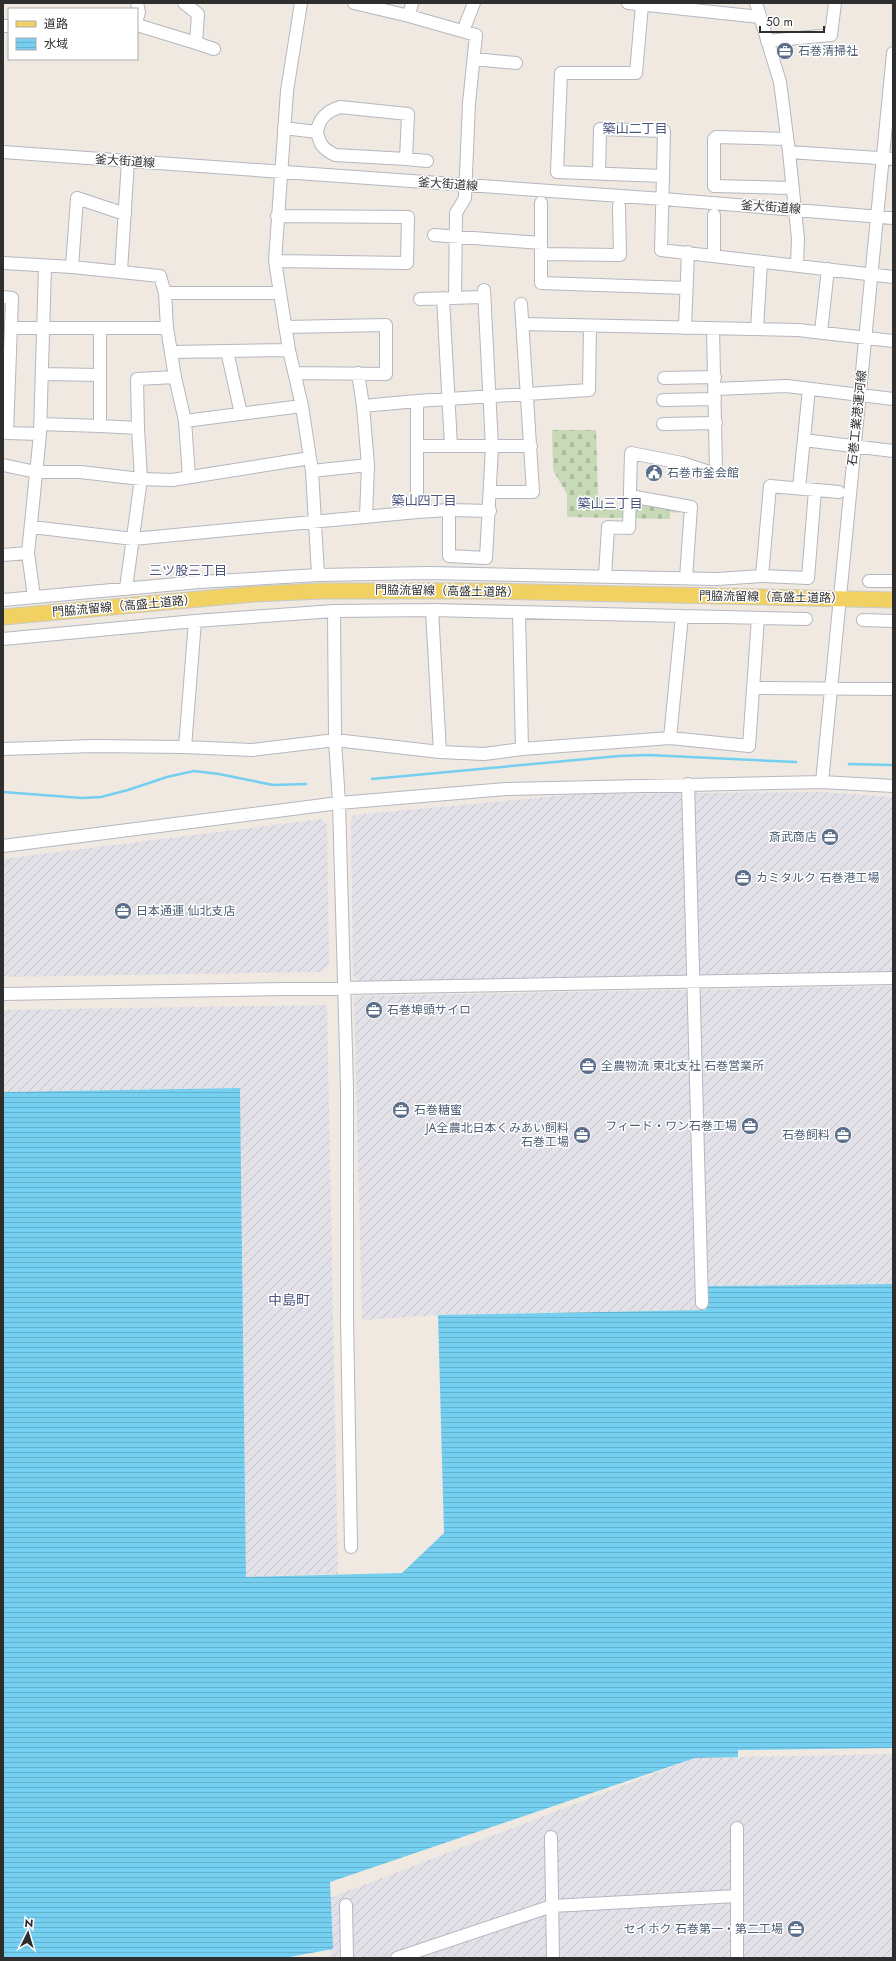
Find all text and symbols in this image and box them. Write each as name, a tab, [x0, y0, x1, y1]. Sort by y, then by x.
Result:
legend	[8, 8, 138, 60]
scale bar	[760, 8, 824, 34]
text: 50 m	[766, 13, 793, 31]
text: 道路	[44, 15, 68, 33]
text: 水域	[44, 35, 68, 53]
office icon: 石巻清掃社	[775, 41, 795, 61]
place label: 石巻清掃社	[798, 42, 858, 60]
district label: 築山二丁目	[602, 119, 668, 138]
street label: 釜大街道線	[94, 150, 156, 172]
street label: 釜大街道線	[417, 173, 479, 195]
street label: 釜大街道線	[740, 196, 802, 218]
street label: 石巻工業港運河線	[843, 369, 871, 467]
public building icon: 石巻市釜会館	[644, 463, 664, 483]
place label: 石巻市釜会館	[667, 464, 739, 482]
district label: 築山四丁目	[391, 491, 457, 510]
district label: 築山三丁目	[577, 494, 643, 513]
district label: 三ツ股三丁目	[149, 561, 227, 580]
street label: 門脇流留線（高盛土道路）	[375, 581, 519, 601]
street label: 門脇流留線（高盛土道路）	[699, 587, 843, 607]
street label: 門脇流留線（高盛土道路）	[51, 591, 197, 621]
office icon: 斎武商店	[820, 827, 840, 847]
place label: 斎武商店	[769, 828, 817, 846]
office icon: カミタルク 石巻港工場	[733, 868, 753, 888]
place label: カミタルク 石巻港工場	[756, 869, 880, 887]
office icon: 日本通運 仙北支店	[113, 901, 133, 921]
place label: 日本通運 仙北支店	[136, 902, 236, 920]
office icon: 石巻埠頭サイロ	[364, 1000, 384, 1020]
place label: 石巻埠頭サイロ	[387, 1001, 471, 1019]
office icon: 全農物流 東北支社 石巻営業所	[578, 1056, 598, 1076]
place label: 全農物流 東北支社 石巻営業所	[601, 1057, 764, 1075]
office icon: 石巻糖蜜	[391, 1100, 411, 1120]
place label: 石巻糖蜜	[414, 1101, 462, 1119]
office icon: フィード・ワン石巻工場	[740, 1116, 760, 1136]
place label: フィード・ワン石巻工場	[605, 1117, 737, 1135]
place label: JA全農北日本くみあい飼料 石巻工場	[424, 1119, 569, 1151]
office icon: JA全農北日本くみあい飼料 石巻工場	[572, 1125, 592, 1145]
office icon: 石巻飼料	[833, 1125, 853, 1145]
place label: 石巻飼料	[782, 1126, 830, 1144]
district label: 中島町	[268, 1290, 310, 1310]
north arrow	[8, 1913, 48, 1953]
text: N	[24, 1915, 34, 1931]
office icon: セイホク 石巻第一・第二工場	[786, 1919, 806, 1939]
place label: セイホク 石巻第一・第二工場	[623, 1920, 783, 1938]

